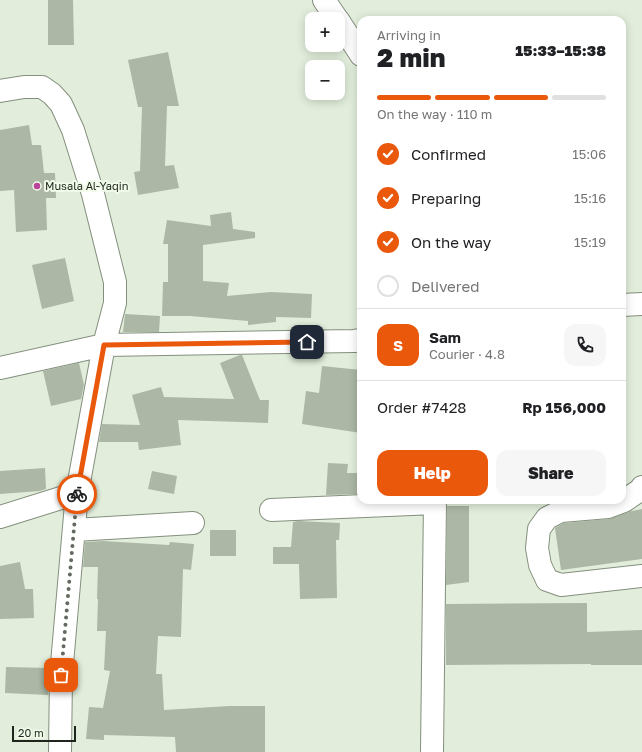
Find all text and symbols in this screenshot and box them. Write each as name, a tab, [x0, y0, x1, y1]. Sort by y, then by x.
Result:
map controls	[305, 12, 345, 100]
button: +	[305, 12, 345, 52]
text: Arriving in	[377, 27, 441, 43]
text: 15:33–15:38	[515, 41, 606, 59]
text: 2 min	[377, 42, 445, 73]
button: −	[305, 60, 345, 100]
text: On the way · 110 m	[377, 106, 492, 122]
icon: check	[377, 143, 399, 165]
text: Confirmed	[411, 145, 486, 163]
text: 15:06	[572, 146, 606, 162]
place label: Musala Al-Yaqin	[45, 179, 128, 192]
marker: Musala Al-Yaqin	[32, 181, 42, 191]
icon: check	[377, 187, 399, 209]
text: Preparing	[411, 189, 481, 207]
text: 15:16	[574, 190, 606, 206]
icon: check	[377, 231, 399, 253]
text: On the way	[411, 233, 491, 251]
text: 15:19	[574, 234, 606, 250]
text: Delivered	[411, 277, 479, 295]
button: phone	[564, 324, 606, 366]
pin	[290, 325, 324, 359]
text: Sam	[429, 328, 461, 346]
icon: home	[296, 331, 318, 353]
text: S	[393, 336, 403, 354]
text: Courier · 4.8	[429, 346, 505, 362]
text: Order #7428	[377, 398, 466, 416]
text: Rp 156,000	[522, 398, 606, 416]
button: Help	[377, 450, 488, 496]
button: Share	[496, 450, 606, 496]
courier	[57, 474, 97, 514]
icon: bike	[66, 483, 88, 505]
pin	[44, 658, 78, 692]
icon: bag	[50, 664, 72, 686]
scale bar	[12, 724, 76, 743]
text: 20 m	[18, 726, 44, 739]

